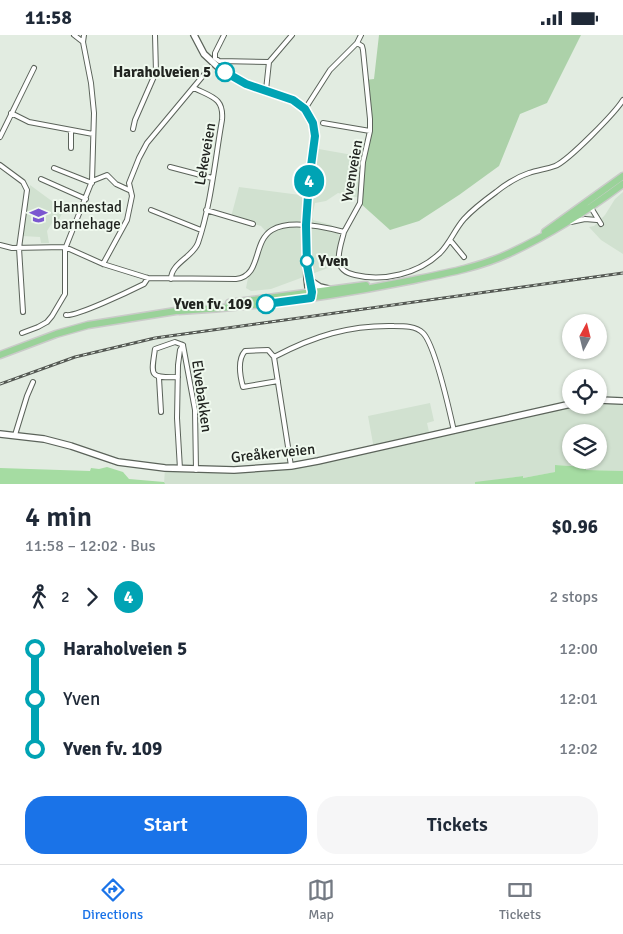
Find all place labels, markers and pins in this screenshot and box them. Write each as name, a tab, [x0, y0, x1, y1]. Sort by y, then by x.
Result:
marker: Haraholveien 5	[215, 62, 235, 82]
place label: Haraholveien 5	[113, 63, 211, 81]
place label: Hannestad barnehage	[53, 198, 122, 233]
school or university icon: Hannestad barnehage	[29, 206, 49, 226]
place label: Yven	[317, 252, 349, 270]
marker: Yven	[300, 254, 314, 268]
marker: Yven fv. 109	[256, 294, 276, 314]
place label: Yven fv. 109	[173, 295, 252, 313]

